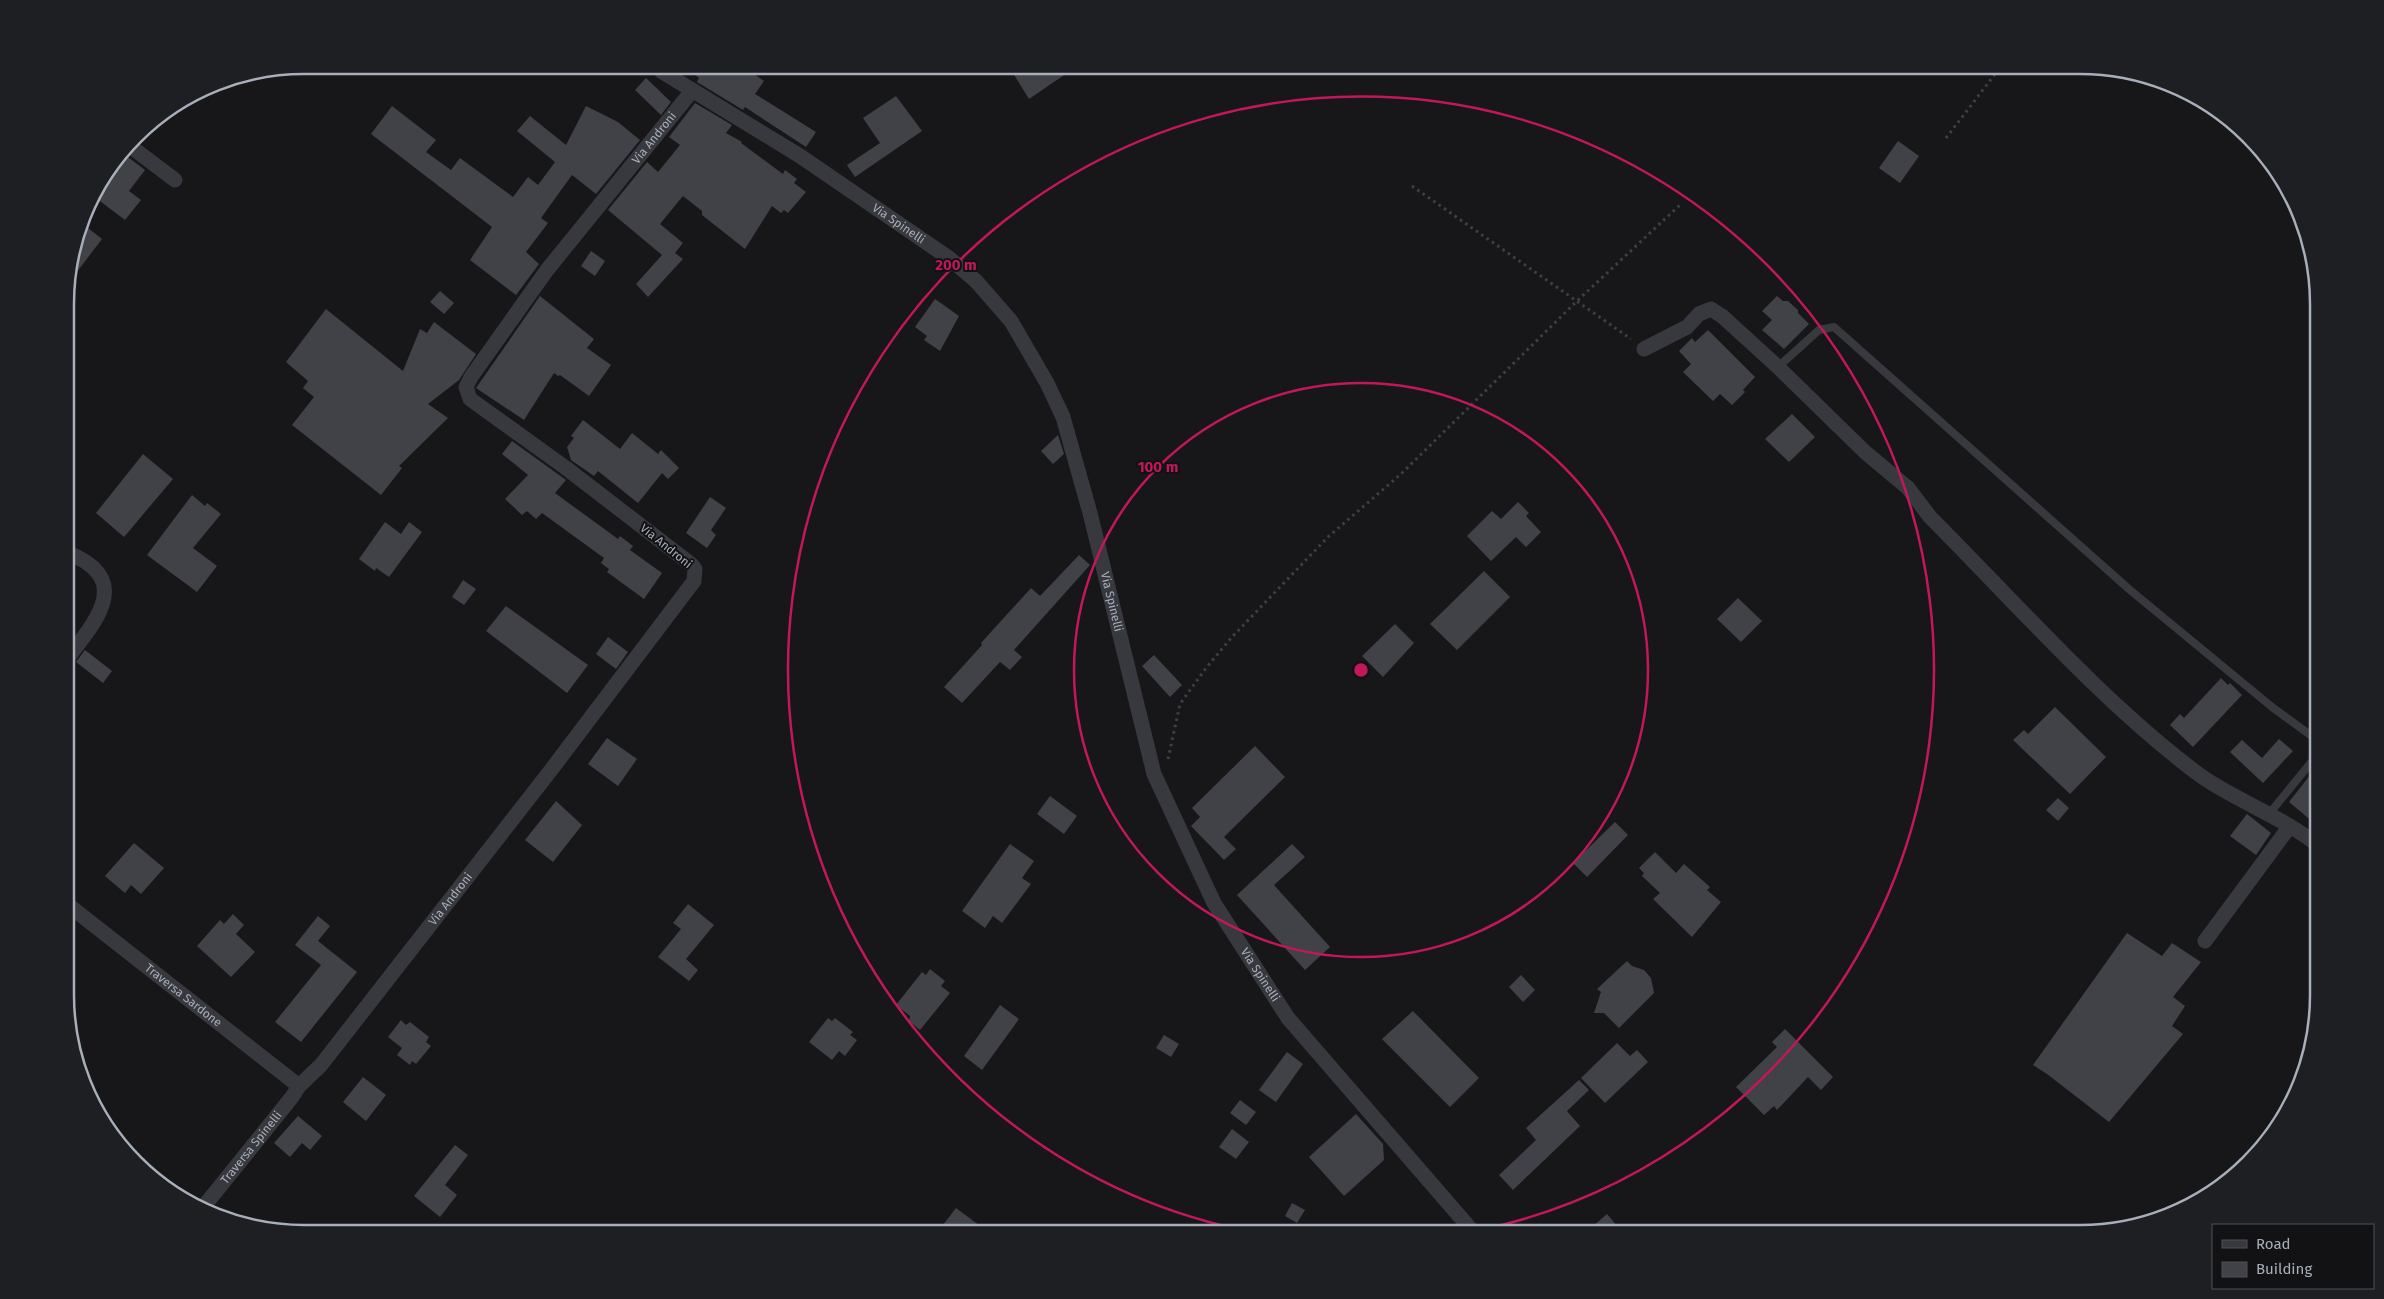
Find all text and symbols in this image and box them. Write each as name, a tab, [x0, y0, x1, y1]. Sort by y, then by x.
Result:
street label: Via Androni	[629, 109, 679, 167]
street label: Via Spinelli	[870, 201, 928, 247]
text: 200 m	[935, 256, 977, 274]
text: 100 m	[1138, 458, 1178, 476]
street label: Via Androni	[637, 521, 695, 571]
street label: Via Spinelli	[1098, 571, 1126, 633]
centre of rings	[1352, 661, 1370, 679]
street label: Via Androni	[426, 870, 475, 928]
street label: Via Spinelli	[1238, 945, 1283, 1004]
street label: Traversa Sardone	[142, 961, 225, 1030]
street label: Traversa Spinelli	[218, 1108, 285, 1187]
legend	[2212, 1224, 2374, 1289]
text: Road	[2256, 1235, 2291, 1253]
text: Building	[2256, 1260, 2312, 1278]

